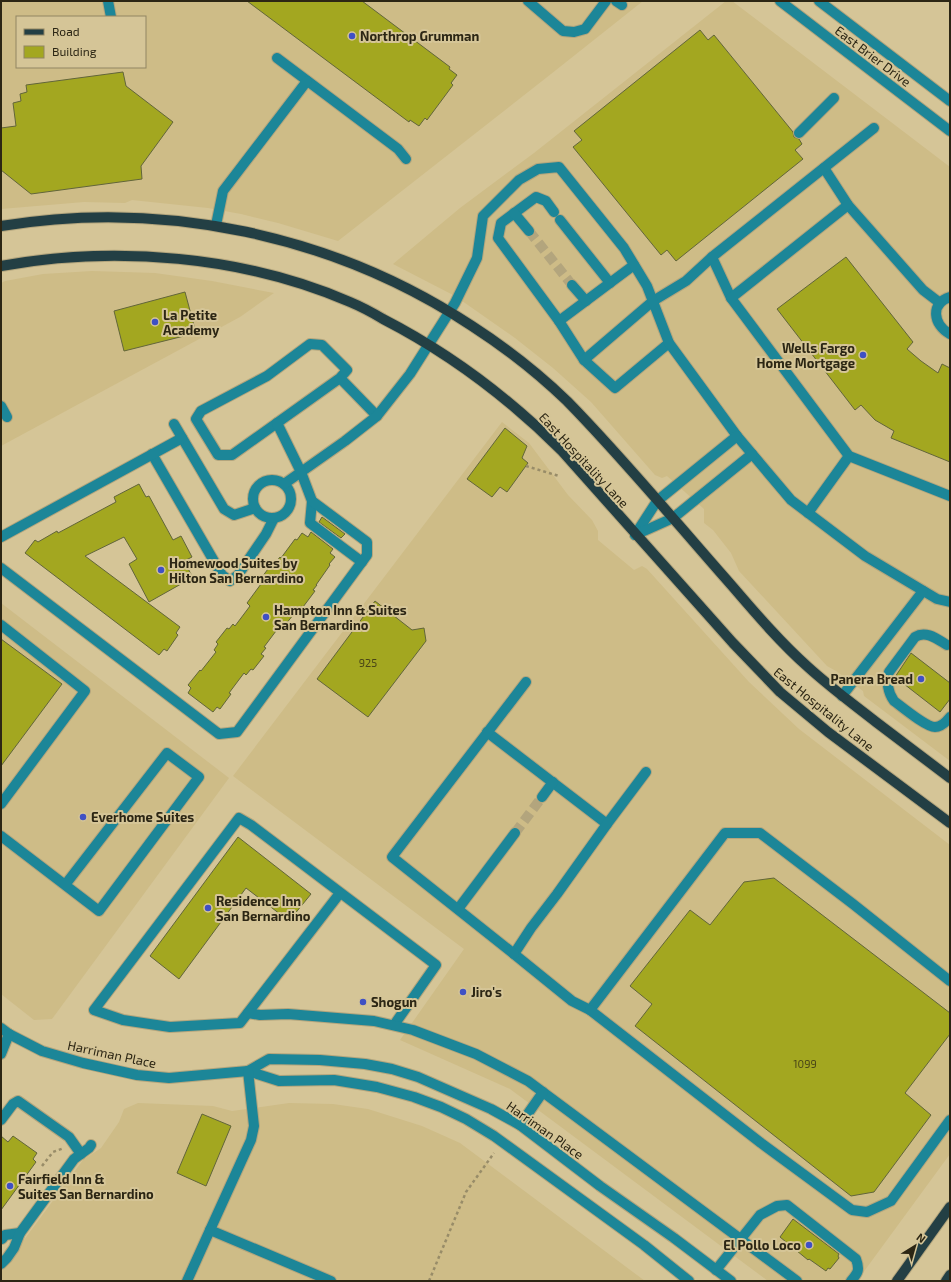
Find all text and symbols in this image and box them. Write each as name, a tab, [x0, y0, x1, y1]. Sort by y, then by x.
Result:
legend	[16, 16, 146, 68]
street label: East Brier Drive	[832, 22, 914, 90]
text: Road	[52, 24, 80, 38]
place label: Northrop Grumman	[360, 28, 479, 44]
marker: Northrop Grumman	[347, 31, 357, 41]
text: Building	[52, 44, 97, 58]
place label: La Petite Academy	[163, 307, 220, 338]
marker: La Petite Academy	[150, 317, 160, 327]
place label: Wells Fargo Home Mortgage	[757, 340, 855, 371]
marker: Wells Fargo Home Mortgage	[858, 350, 868, 360]
street label: East Hospitality Lane	[536, 409, 632, 511]
place label: Homewood Suites by Hilton San Bernardino	[169, 555, 304, 586]
marker: Homewood Suites by Hilton San Bernardino	[156, 565, 166, 575]
place label: Hampton Inn & Suites San Bernardino	[274, 602, 407, 633]
marker: Hampton Inn & Suites San Bernardino	[261, 612, 271, 622]
house number: 925	[359, 656, 377, 669]
street label: East Hospitality Lane	[771, 664, 877, 754]
place label: Panera Bread	[830, 671, 913, 687]
marker: Panera Bread	[916, 674, 926, 684]
place label: Everhome Suites	[91, 809, 194, 825]
marker: Everhome Suites	[78, 812, 88, 822]
place label: Residence Inn San Bernardino	[216, 893, 311, 924]
marker: Residence Inn San Bernardino	[203, 903, 213, 913]
place label: Jiro's	[471, 984, 502, 1000]
marker: Jiro's	[458, 987, 468, 997]
place label: Shogun	[371, 994, 417, 1010]
marker: Shogun	[358, 997, 368, 1007]
street label: Harriman Place	[66, 1037, 158, 1071]
house number: 1099	[793, 1057, 817, 1070]
street label: Harriman Place	[503, 1098, 587, 1162]
place label: Fairfield Inn & Suites San Bernardino	[18, 1171, 154, 1202]
marker: Fairfield Inn & Suites San Bernardino	[5, 1181, 15, 1191]
north arrow	[895, 1226, 935, 1266]
text: N	[914, 1230, 928, 1245]
place label: El Pollo Loco	[723, 1237, 801, 1253]
marker: El Pollo Loco	[804, 1240, 814, 1250]

